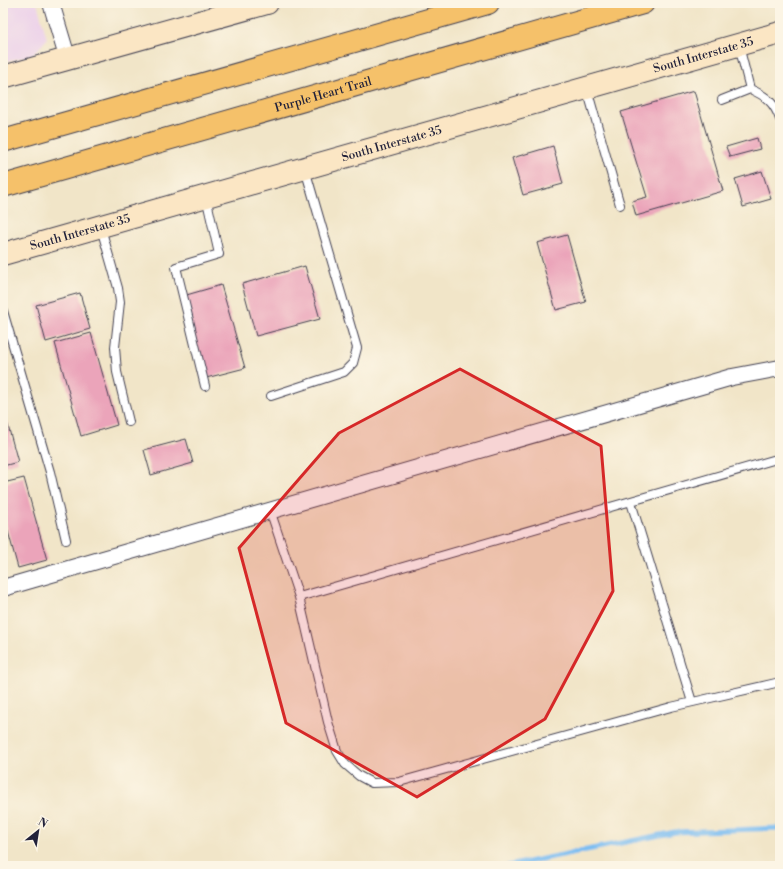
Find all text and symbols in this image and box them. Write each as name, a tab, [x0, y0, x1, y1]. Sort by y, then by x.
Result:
street label: South Interstate 35	[651, 33, 755, 76]
street label: Purple Heart Trail	[273, 73, 374, 115]
street label: South Interstate 35	[340, 122, 444, 165]
street label: South Interstate 35	[28, 211, 132, 253]
north arrow	[18, 811, 58, 851]
text: N	[35, 815, 50, 832]

